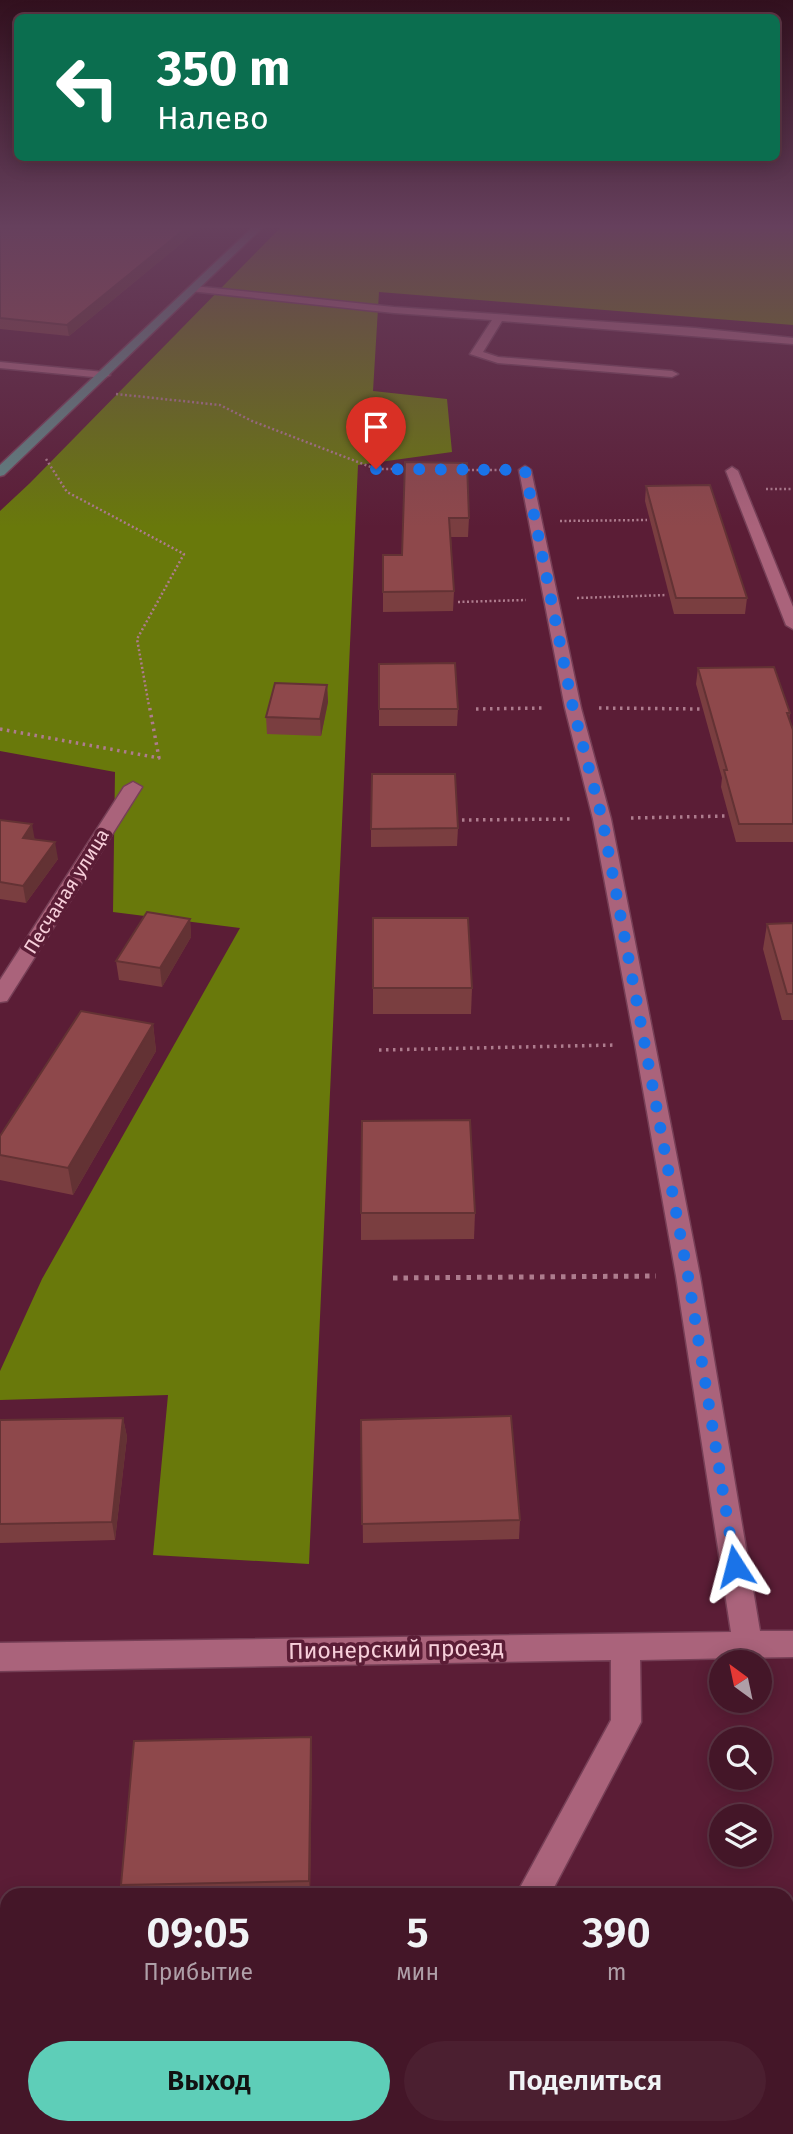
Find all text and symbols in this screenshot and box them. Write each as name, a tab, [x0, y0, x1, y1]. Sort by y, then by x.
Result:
text: 350 m	[157, 39, 290, 98]
icon: left	[42, 42, 133, 133]
text: Налево	[157, 99, 269, 137]
pin	[346, 397, 406, 469]
icon: arrive	[357, 408, 395, 446]
street label: Песчаная улица	[19, 825, 114, 958]
position arrow	[698, 1529, 772, 1603]
street label: Пионерский проезд	[288, 1633, 504, 1665]
north arrow	[709, 1650, 772, 1713]
map controls	[709, 1650, 772, 1867]
button: search	[709, 1727, 772, 1790]
button: layers	[709, 1804, 772, 1867]
text: 09:05	[146, 1908, 250, 1958]
text: 5	[407, 1908, 429, 1958]
text: 390	[582, 1908, 651, 1958]
text: Прибытие	[143, 1958, 253, 1986]
text: мин	[396, 1958, 439, 1986]
text: m	[607, 1958, 626, 1986]
button: Выход	[28, 2041, 390, 2121]
button: Поделиться	[404, 2041, 766, 2121]

